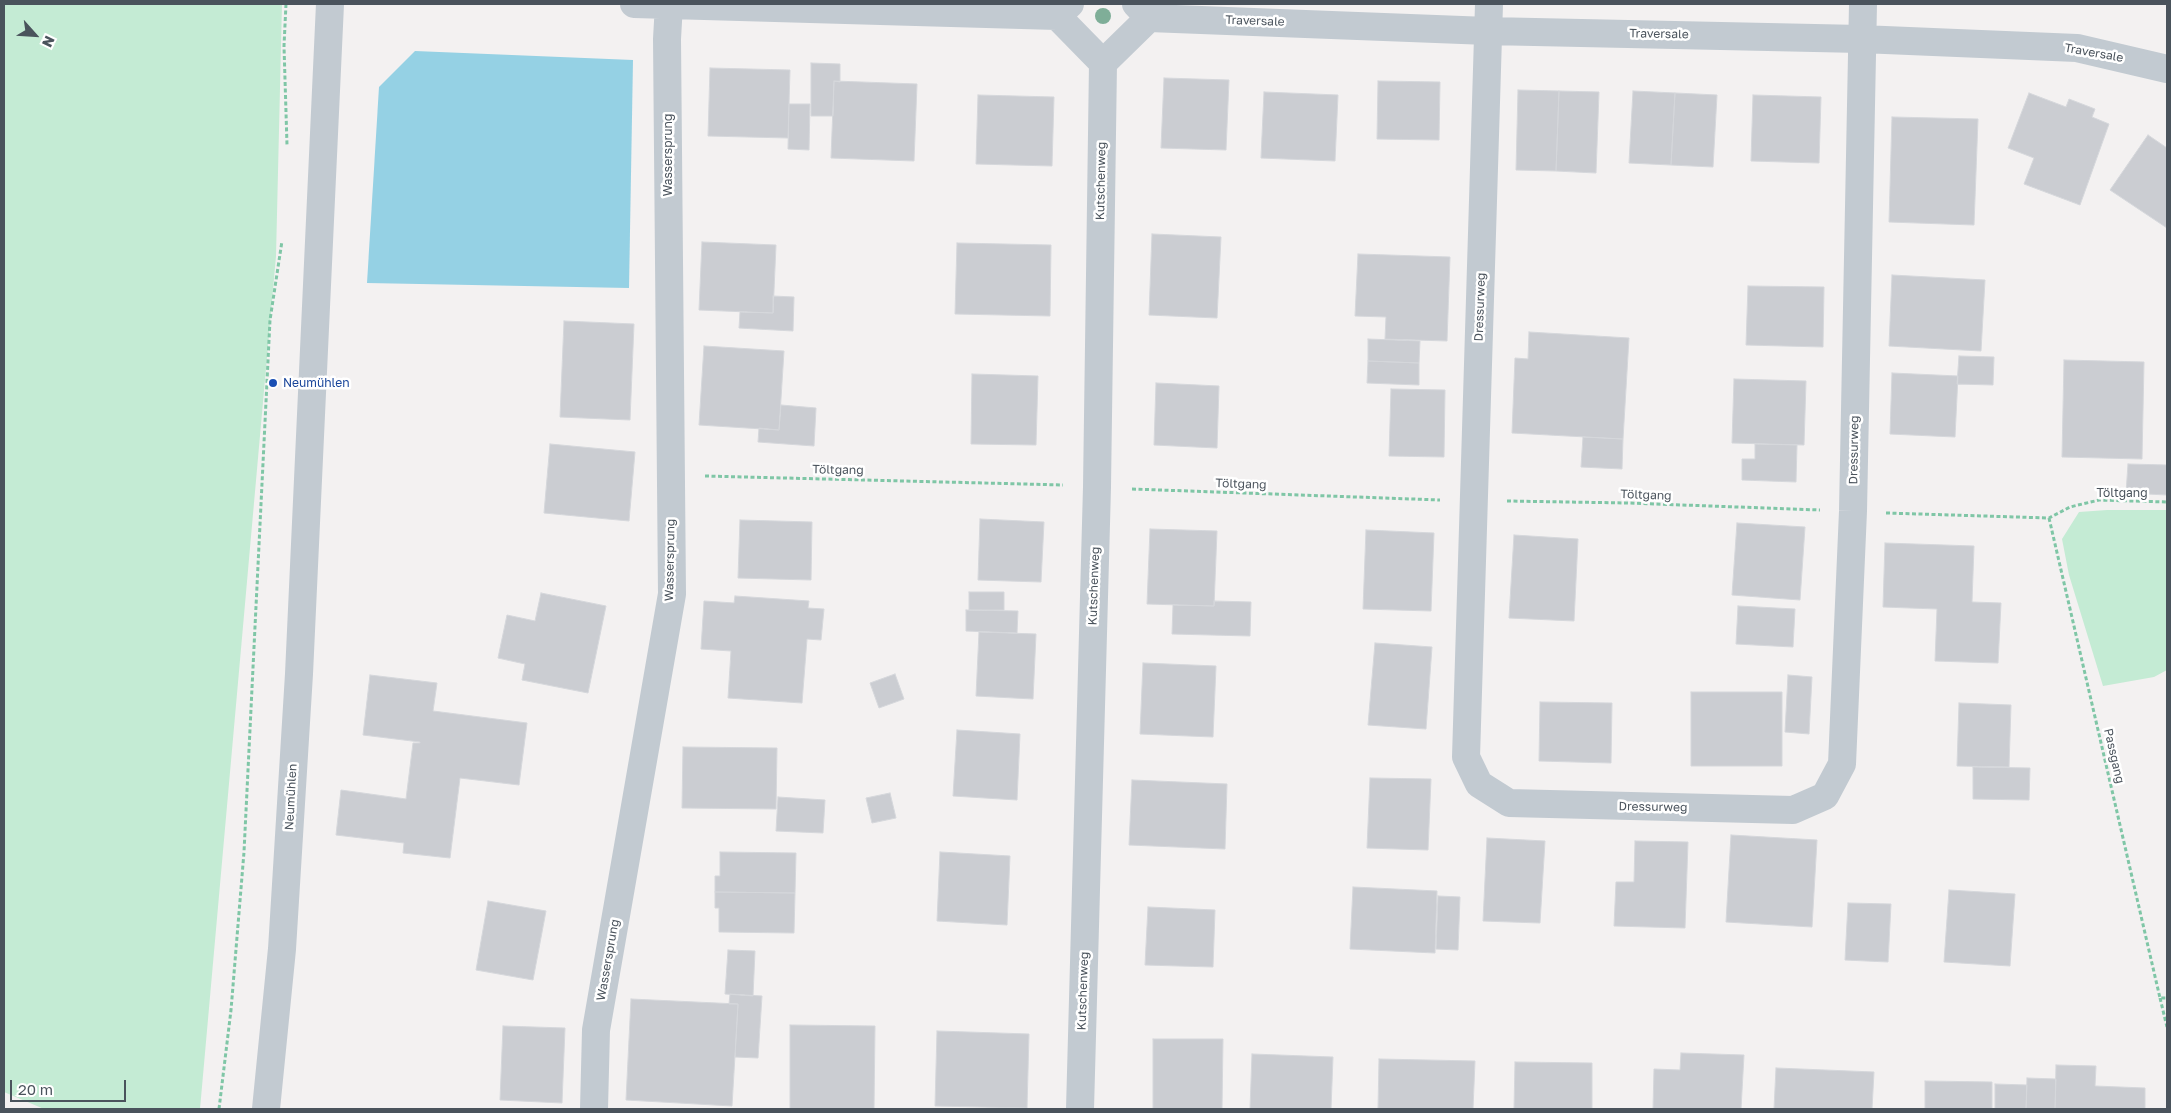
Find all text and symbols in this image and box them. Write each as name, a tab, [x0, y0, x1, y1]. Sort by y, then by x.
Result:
north arrow	[10, 10, 60, 60]
street label: Traversale	[1225, 13, 1285, 29]
street label: Traversale	[1629, 26, 1689, 42]
text: N	[39, 33, 59, 50]
street label: Traversale	[2064, 41, 2124, 65]
street label: Wassersprung	[661, 114, 675, 196]
street label: Kutschenweg	[1093, 142, 1109, 220]
street label: Dressurweg	[1472, 272, 1488, 342]
place label: Neumühlen	[283, 376, 350, 390]
marker: Neumühlen	[267, 377, 279, 389]
street label: Dressurweg	[1846, 415, 1862, 485]
street label: Töltgang	[812, 462, 864, 478]
street label: Töltgang	[1215, 476, 1267, 492]
street label: Töltgang	[2096, 486, 2148, 500]
street label: Töltgang	[1620, 487, 1672, 503]
street label: Wassersprung	[662, 519, 678, 601]
street label: Kutschenweg	[1085, 547, 1103, 625]
street label: Passgang	[2101, 727, 2127, 785]
street label: Neumühlen	[282, 763, 300, 831]
street label: Dressurweg	[1618, 799, 1688, 815]
street label: Wassersprung	[594, 918, 622, 1002]
street label: Kutschenweg	[1074, 952, 1092, 1030]
scale bar	[12, 1070, 129, 1102]
text: 20 m	[18, 1080, 53, 1098]

